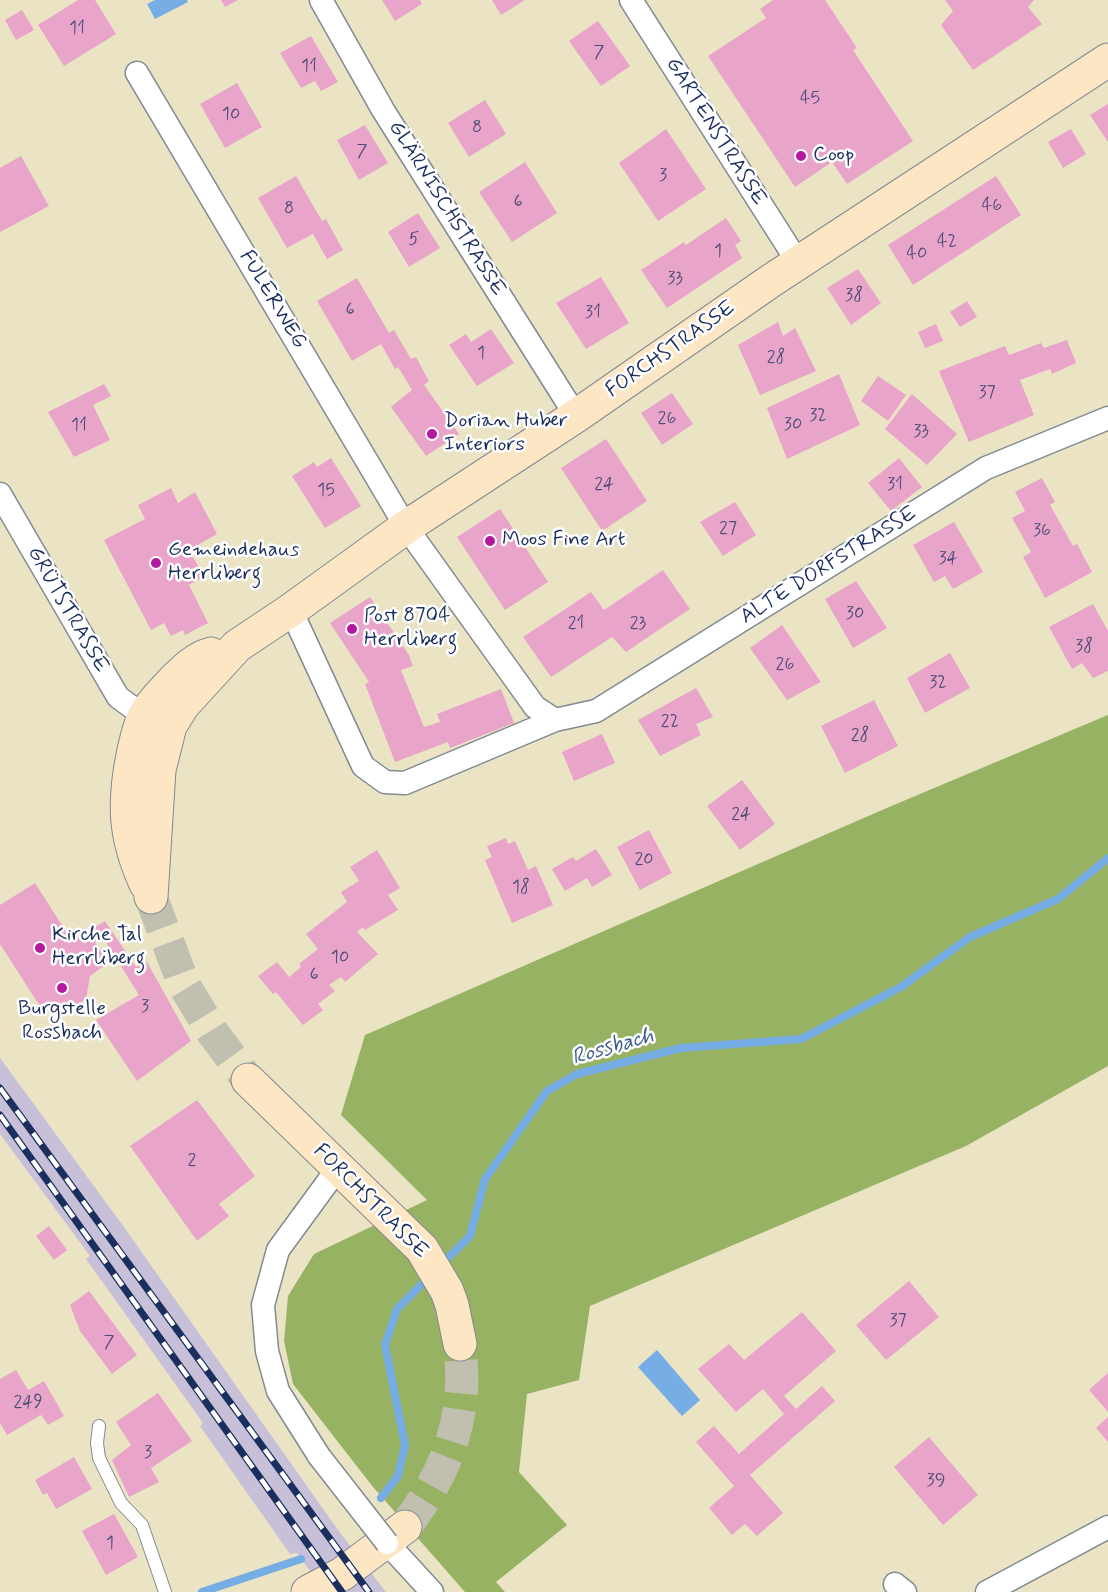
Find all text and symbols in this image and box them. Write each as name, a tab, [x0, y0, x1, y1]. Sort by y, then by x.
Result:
house number: 11	[69, 18, 85, 40]
house number: 7	[594, 42, 604, 64]
street label: GARTENSTRASSE	[659, 53, 771, 211]
house number: 11	[301, 56, 317, 78]
house number: 45	[800, 88, 820, 110]
house number: 10	[222, 104, 240, 126]
street label: GLÄRNISCHSTRASSE	[382, 117, 510, 301]
house number: 8	[472, 117, 482, 139]
house number: 7	[357, 141, 367, 163]
place label: Coop	[813, 143, 854, 169]
marker: Coop	[794, 149, 808, 163]
house number: 3	[659, 165, 667, 187]
house number: 6	[513, 191, 523, 213]
house number: 46	[982, 195, 1002, 217]
house number: 8	[284, 198, 294, 220]
house number: 5	[409, 229, 419, 251]
house number: 42	[937, 231, 957, 253]
house number: 1	[714, 241, 722, 263]
house number: 40	[907, 243, 927, 265]
street label: FULERWEG	[233, 246, 311, 354]
house number: 33	[667, 268, 683, 290]
house number: 38	[845, 285, 863, 307]
street label: FORCHSTRASSE	[601, 296, 741, 404]
house number: 6	[345, 299, 355, 321]
house number: 31	[585, 302, 601, 324]
house number: 1	[477, 343, 485, 365]
house number: 28	[767, 347, 785, 369]
house number: 37	[978, 382, 996, 404]
house number: 32	[809, 405, 827, 427]
house number: 26	[658, 408, 676, 430]
place label: Dorian Huber Interiors	[444, 409, 568, 459]
house number: 30	[784, 414, 802, 436]
house number: 11	[71, 415, 87, 437]
house number: 33	[913, 421, 929, 443]
marker: Dorian Huber Interiors	[425, 427, 439, 441]
house number: 24	[594, 474, 614, 496]
house number: 31	[887, 474, 903, 496]
house number: 15	[317, 480, 335, 502]
street label: ALTE DORFSTRASSE	[736, 502, 922, 630]
house number: 27	[719, 518, 737, 540]
house number: 36	[1033, 520, 1051, 542]
place label: Moos Fine Art	[502, 528, 626, 554]
marker: Moos Fine Art	[483, 534, 497, 548]
place label: Gemeindehaus Herrliberg	[168, 538, 299, 588]
street label: GRÜTSTRASSE	[21, 543, 113, 677]
house number: 34	[938, 548, 958, 570]
marker: Gemeindehaus Herrliberg	[149, 556, 163, 570]
house number: 30	[846, 603, 864, 625]
place label: Post 8704 Herrliberg	[364, 604, 457, 654]
house number: 21	[568, 613, 584, 635]
house number: 23	[630, 613, 646, 635]
marker: Post 8704 Herrliberg	[345, 622, 359, 636]
house number: 38	[1075, 636, 1093, 658]
house number: 26	[776, 654, 794, 676]
house number: 32	[929, 672, 947, 694]
house number: 22	[661, 711, 679, 733]
house number: 28	[851, 725, 869, 747]
house number: 24	[731, 804, 751, 826]
house number: 20	[634, 849, 654, 871]
house number: 18	[512, 877, 530, 899]
place label: Kirche Tal Herrliberg	[52, 923, 145, 973]
marker: Kirche Tal Herrliberg	[33, 941, 47, 955]
house number: 10	[331, 947, 349, 969]
house number: 6	[309, 964, 319, 986]
marker: Burgstelle Rossbach	[55, 981, 69, 995]
house number: 3	[141, 996, 149, 1018]
place label: Burgstelle Rossbach	[18, 997, 106, 1047]
water label: Rossbach	[569, 1024, 657, 1072]
street label: FORCHSTRASSE	[307, 1139, 433, 1265]
house number: 2	[188, 1150, 196, 1172]
house number: 37	[889, 1310, 907, 1332]
house number: 7	[104, 1332, 114, 1354]
house number: 249	[13, 1392, 43, 1414]
house number: 3	[144, 1442, 152, 1464]
house number: 39	[927, 1470, 945, 1492]
house number: 1	[106, 1533, 114, 1555]

